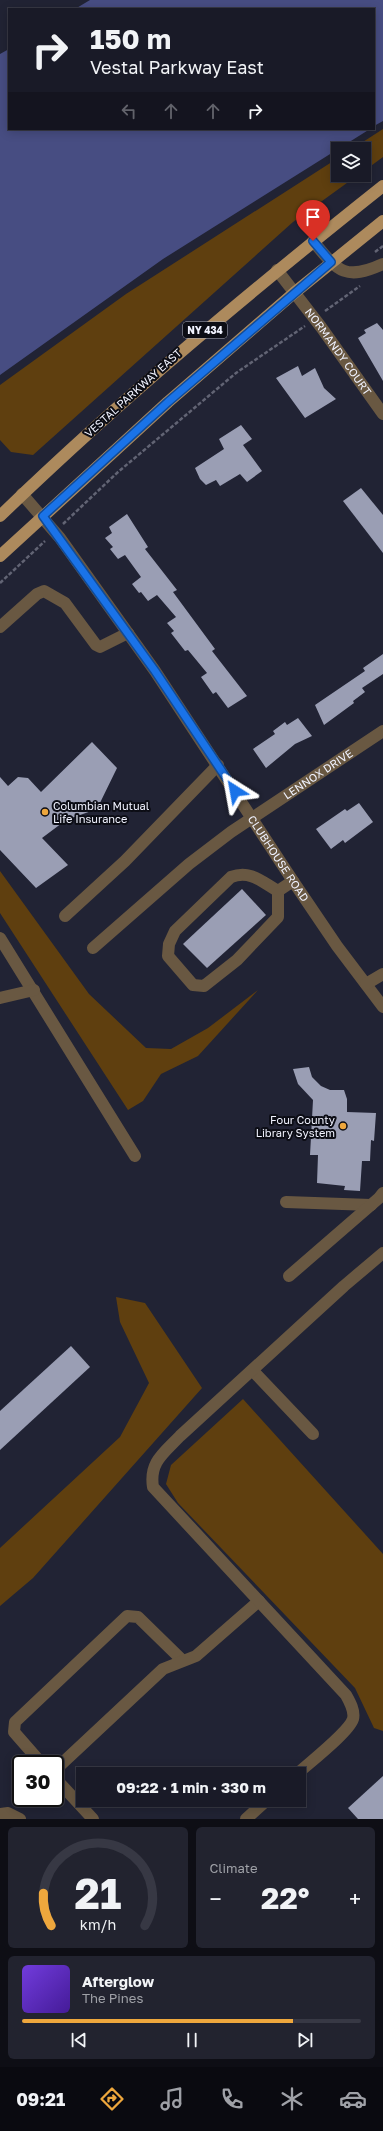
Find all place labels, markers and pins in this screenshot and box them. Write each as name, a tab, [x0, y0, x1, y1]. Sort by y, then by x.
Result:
pin	[296, 200, 330, 241]
place label: Columbian Mutual Life Insurance	[53, 799, 150, 825]
marker: Columbian Mutual Life Insurance	[40, 807, 50, 817]
place label: Four County Library System	[256, 1113, 335, 1139]
marker: Four County Library System	[338, 1121, 348, 1131]

